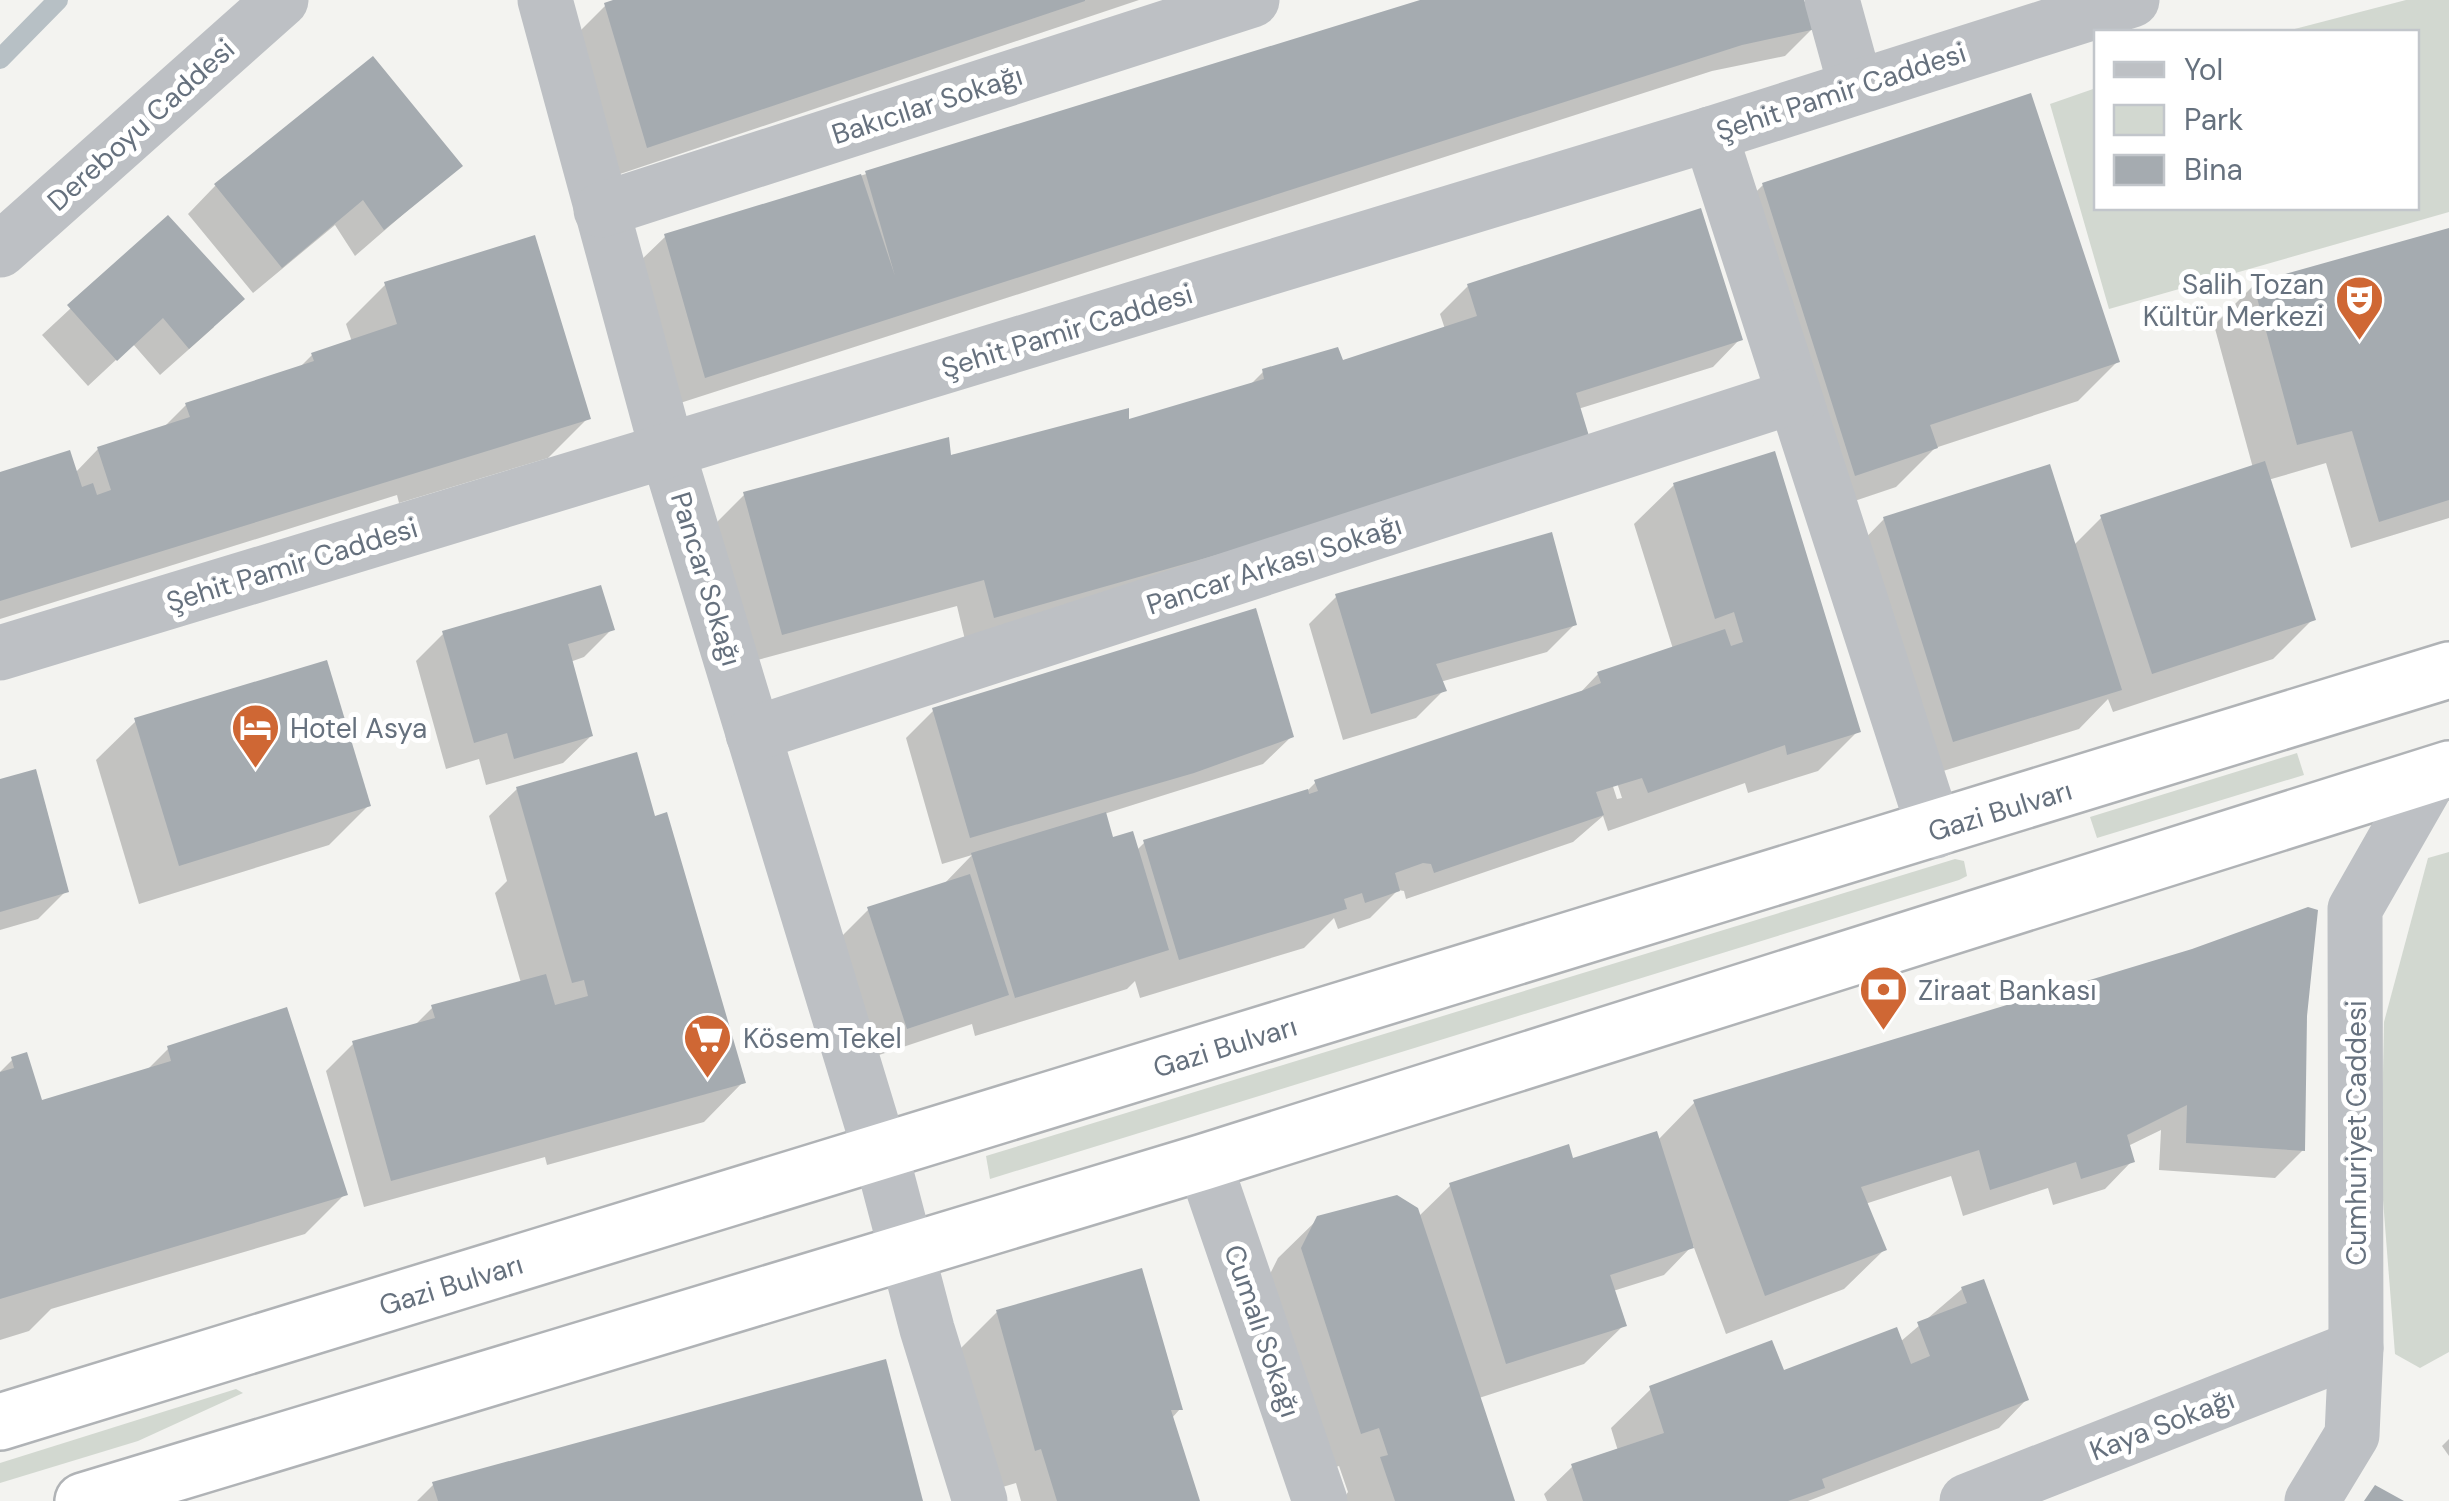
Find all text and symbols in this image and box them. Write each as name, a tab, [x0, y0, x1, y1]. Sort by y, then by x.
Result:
legend	[2094, 30, 2419, 210]
street label: Dereboyu Caddesi	[39, 31, 243, 219]
street label: Şehit Pamir Caddesi	[1711, 34, 1971, 150]
text: Yol	[2184, 50, 2223, 89]
street label: Bakıcılar Sokağı	[827, 57, 1027, 153]
text: Park	[2184, 100, 2243, 139]
text: Bina	[2184, 150, 2243, 189]
place label: Salih Tozan Kültür Merkezi	[2143, 266, 2324, 335]
theatre icon: Salih Tozan Kültür Merkezi	[2333, 274, 2385, 342]
street label: Şehit Pamir Caddesi	[937, 275, 1197, 387]
street label: Pancar Sokağı	[662, 488, 750, 670]
street label: Pancar Arkası Sokağı	[1142, 506, 1406, 624]
street label: Şehit Pamir Caddesi	[162, 509, 422, 621]
hotel icon: Hotel Asya	[229, 702, 281, 770]
place label: Hotel Asya	[290, 710, 427, 747]
street label: Gazi Bulvarı	[1924, 772, 2076, 850]
bank icon: Ziraat Bankası	[1857, 964, 1909, 1032]
place label: Ziraat Bankası	[1918, 972, 2096, 1009]
street label: Cumhuriyet Caddesi	[2338, 1000, 2375, 1266]
street label: Gazi Bulvarı	[1149, 1008, 1301, 1086]
supermarket icon: Kösem Tekel	[682, 1012, 734, 1080]
place label: Kösem Tekel	[743, 1020, 902, 1057]
street label: Cumalı Sokağı	[1215, 1240, 1309, 1422]
street label: Gazi Bulvarı	[375, 1246, 527, 1324]
street label: Kaya Sokağı	[2084, 1381, 2240, 1469]

